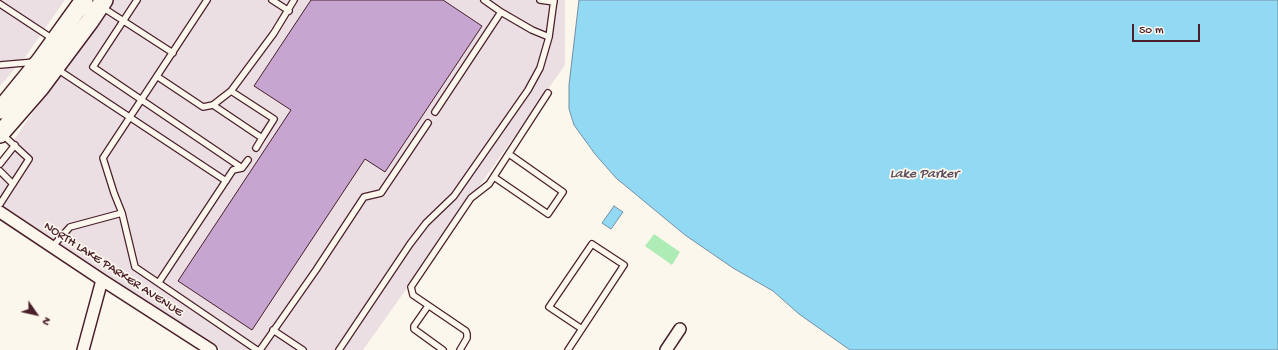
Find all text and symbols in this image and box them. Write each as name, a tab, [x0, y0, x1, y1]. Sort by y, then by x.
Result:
scale bar	[1134, 16, 1202, 42]
text: 50 m	[1139, 24, 1164, 38]
water label: Lake Parker	[890, 167, 958, 183]
street label: NORTH LAKE PARKER AVENUE	[40, 219, 186, 321]
north arrow	[16, 294, 56, 334]

